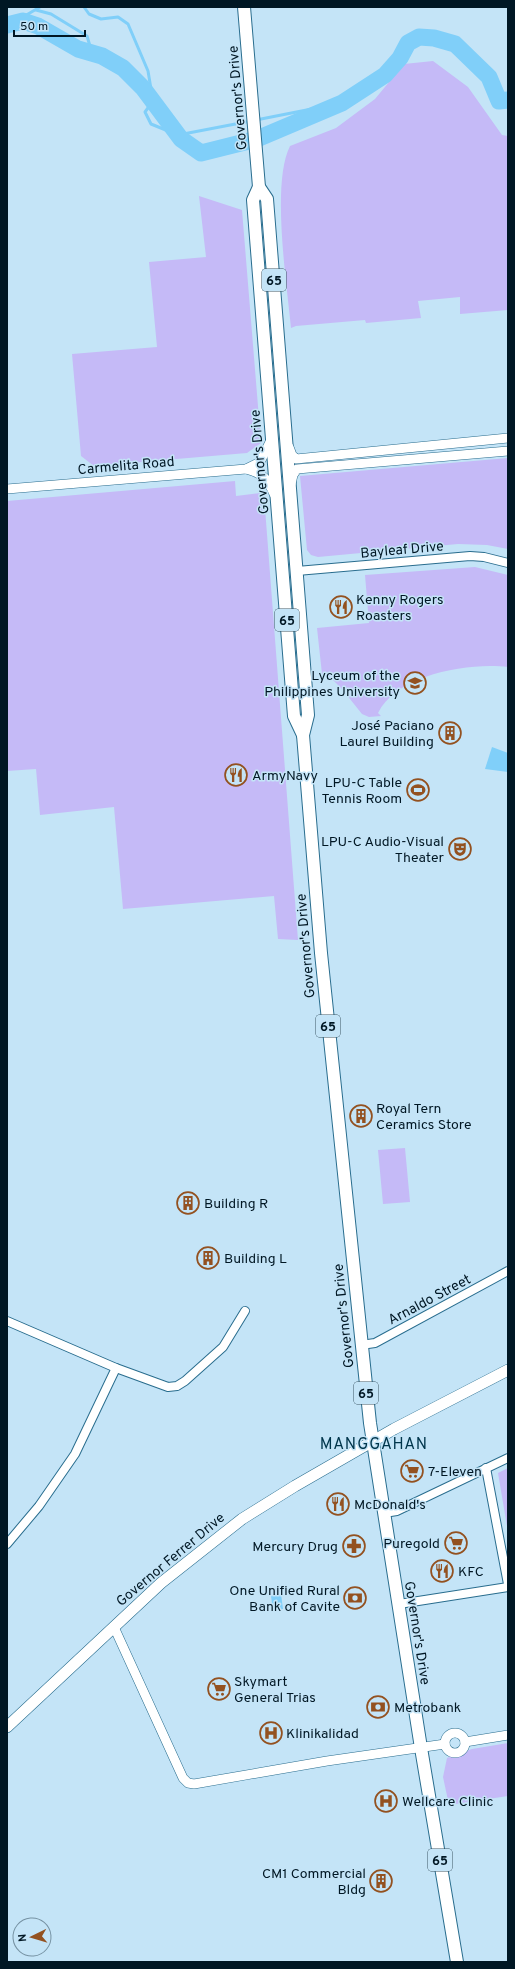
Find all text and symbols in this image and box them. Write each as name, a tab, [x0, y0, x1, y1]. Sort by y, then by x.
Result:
scale bar	[14, 12, 85, 38]
text: 50 m	[20, 19, 48, 35]
street label: Governor's Drive	[225, 45, 252, 151]
road number: 65	[262, 269, 286, 291]
street label: Governor's Drive	[247, 409, 274, 515]
street label: Carmelita Road	[77, 454, 175, 479]
street label: Bayleaf Drive	[360, 538, 445, 563]
place label: Kenny Rogers Roasters	[356, 592, 444, 625]
restaurant icon: Kenny Rogers Roasters	[328, 594, 354, 620]
road number: 65	[275, 609, 299, 631]
place label: Lyceum of the Philippines University	[264, 668, 400, 701]
school or university icon: Lyceum of the Philippines University	[402, 670, 428, 696]
place label: José Paciano Laurel Building	[340, 718, 434, 751]
building icon: José Paciano Laurel Building	[437, 720, 463, 746]
restaurant icon: ArmyNavy	[223, 762, 249, 788]
place label: ArmyNavy	[252, 768, 318, 785]
place label: LPU-C Table Tennis Room	[321, 775, 402, 808]
sports icon: LPU-C Table Tennis Room	[405, 777, 431, 803]
place label: LPU-C Audio-Visual Theater	[321, 834, 445, 867]
theatre icon: LPU-C Audio-Visual Theater	[447, 836, 473, 862]
street label: Governor's Drive	[293, 893, 320, 999]
road number: 65	[316, 1015, 340, 1037]
place label: Royal Tern Ceramics Store	[376, 1101, 471, 1134]
building icon: Royal Tern Ceramics Store	[348, 1103, 374, 1129]
building icon: Building R	[175, 1190, 201, 1216]
place label: Building R	[204, 1196, 268, 1213]
building icon: Building L	[195, 1245, 221, 1271]
place label: Building L	[224, 1251, 287, 1268]
street label: Governor's Drive	[331, 1263, 358, 1369]
street label: Arnaldo Street	[385, 1271, 474, 1329]
road number: 65	[354, 1382, 378, 1404]
district label: MANGGAHAN	[320, 1435, 428, 1455]
supermarket icon: 7-Eleven	[399, 1458, 425, 1484]
place label: 7-Eleven	[428, 1464, 482, 1481]
restaurant icon: McDonald's	[325, 1491, 351, 1517]
place label: McDonald's	[354, 1497, 426, 1514]
street label: Governor Ferrer Drive	[113, 1510, 229, 1611]
supermarket icon: Puregold	[443, 1530, 469, 1556]
pharmacy icon: Mercury Drug	[341, 1533, 367, 1559]
place label: Puregold	[383, 1536, 440, 1553]
place label: Mercury Drug	[252, 1539, 338, 1556]
restaurant icon: KFC	[429, 1558, 455, 1584]
place label: KFC	[458, 1564, 484, 1581]
street label: Governor's Drive	[400, 1580, 433, 1686]
place label: One Unified Rural Bank of Cavite	[229, 1583, 340, 1616]
bank icon: One Unified Rural Bank of Cavite	[342, 1585, 368, 1611]
place label: Skymart General Trias	[234, 1674, 316, 1707]
supermarket icon: Skymart General Trias	[206, 1676, 232, 1702]
bank icon: Metrobank	[365, 1694, 391, 1720]
place label: Metrobank	[394, 1700, 461, 1717]
hospital icon: Klinikalidad	[258, 1720, 284, 1746]
place label: Klinikalidad	[286, 1726, 359, 1743]
hospital icon: Wellcare Clinic	[373, 1788, 399, 1814]
place label: Wellcare Clinic	[402, 1794, 493, 1811]
road number: 65	[428, 1849, 452, 1871]
place label: CM1 Commercial Bldg	[262, 1866, 366, 1899]
building icon: CM1 Commercial Bldg	[368, 1868, 394, 1894]
north arrow	[12, 1917, 52, 1957]
text: N	[16, 1933, 30, 1942]

